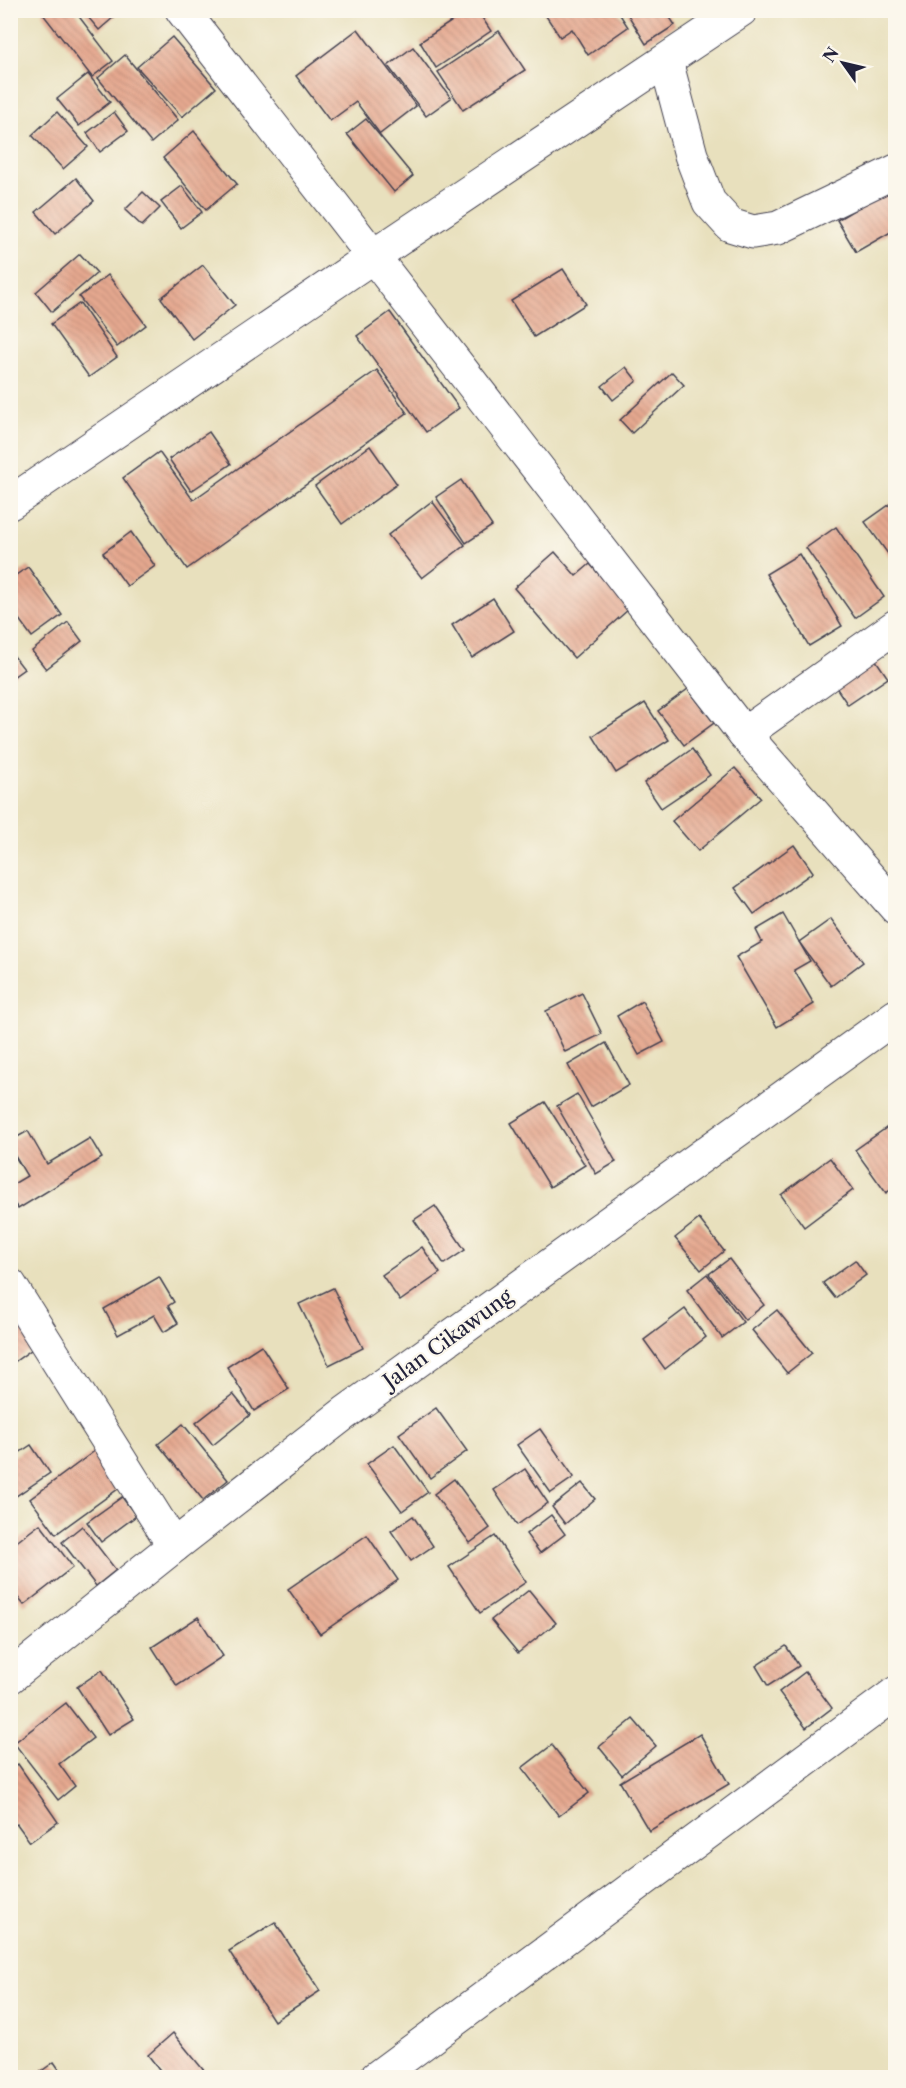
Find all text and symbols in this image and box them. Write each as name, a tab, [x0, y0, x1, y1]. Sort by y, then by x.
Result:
north arrow	[813, 33, 873, 93]
text: N	[818, 43, 843, 66]
street label: Jalan Cikawung	[376, 1283, 518, 1396]

